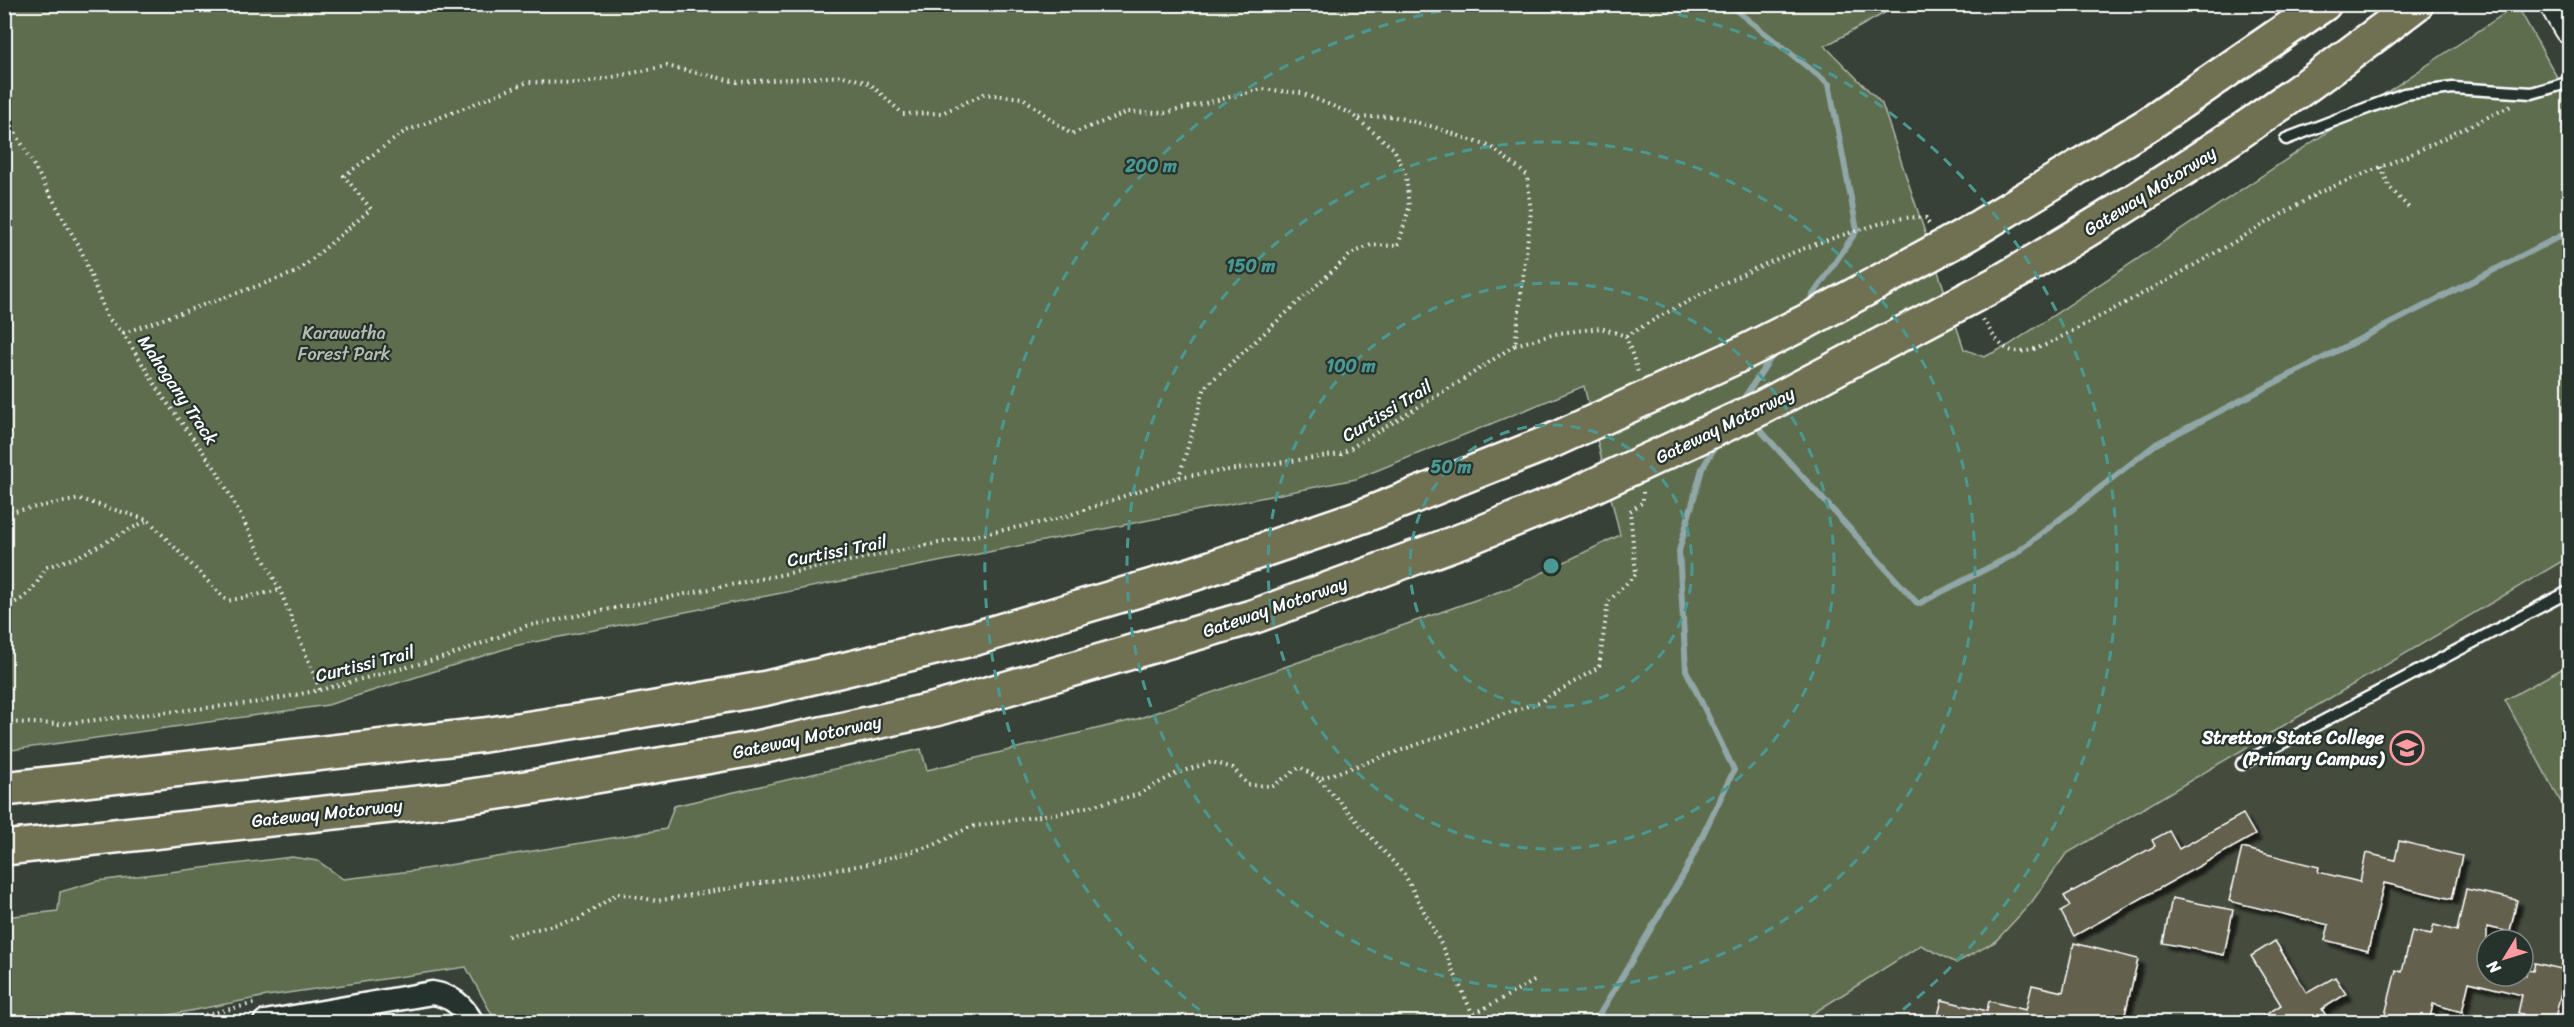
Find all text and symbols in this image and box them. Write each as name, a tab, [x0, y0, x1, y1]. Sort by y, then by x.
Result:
street label: Gateway Motorway	[2077, 137, 2223, 245]
text: 200 m	[1124, 150, 1177, 182]
text: 150 m	[1227, 250, 1275, 282]
park label: Karawatha Forest Park	[298, 317, 391, 370]
street label: Mahogany Track	[129, 328, 227, 452]
text: 100 m	[1327, 350, 1376, 382]
street label: Curtissi Trail	[1335, 371, 1439, 451]
street label: Gateway Motorway	[1650, 377, 1801, 473]
text: 50 m	[1431, 451, 1472, 483]
street label: Curtissi Trail	[784, 525, 891, 576]
centre of rings	[1541, 556, 1561, 576]
street label: Gateway Motorway	[1198, 567, 1353, 647]
street label: Curtissi Trail	[312, 636, 419, 692]
street label: Gateway Motorway	[729, 705, 885, 768]
place label: Stretton State College (Primary Campus)	[2201, 722, 2386, 775]
school or university icon: Stretton State College (Primary Campus)	[2389, 730, 2425, 766]
street label: Gateway Motorway	[250, 789, 405, 837]
north arrow	[2475, 928, 2535, 988]
text: N	[2478, 953, 2509, 981]

